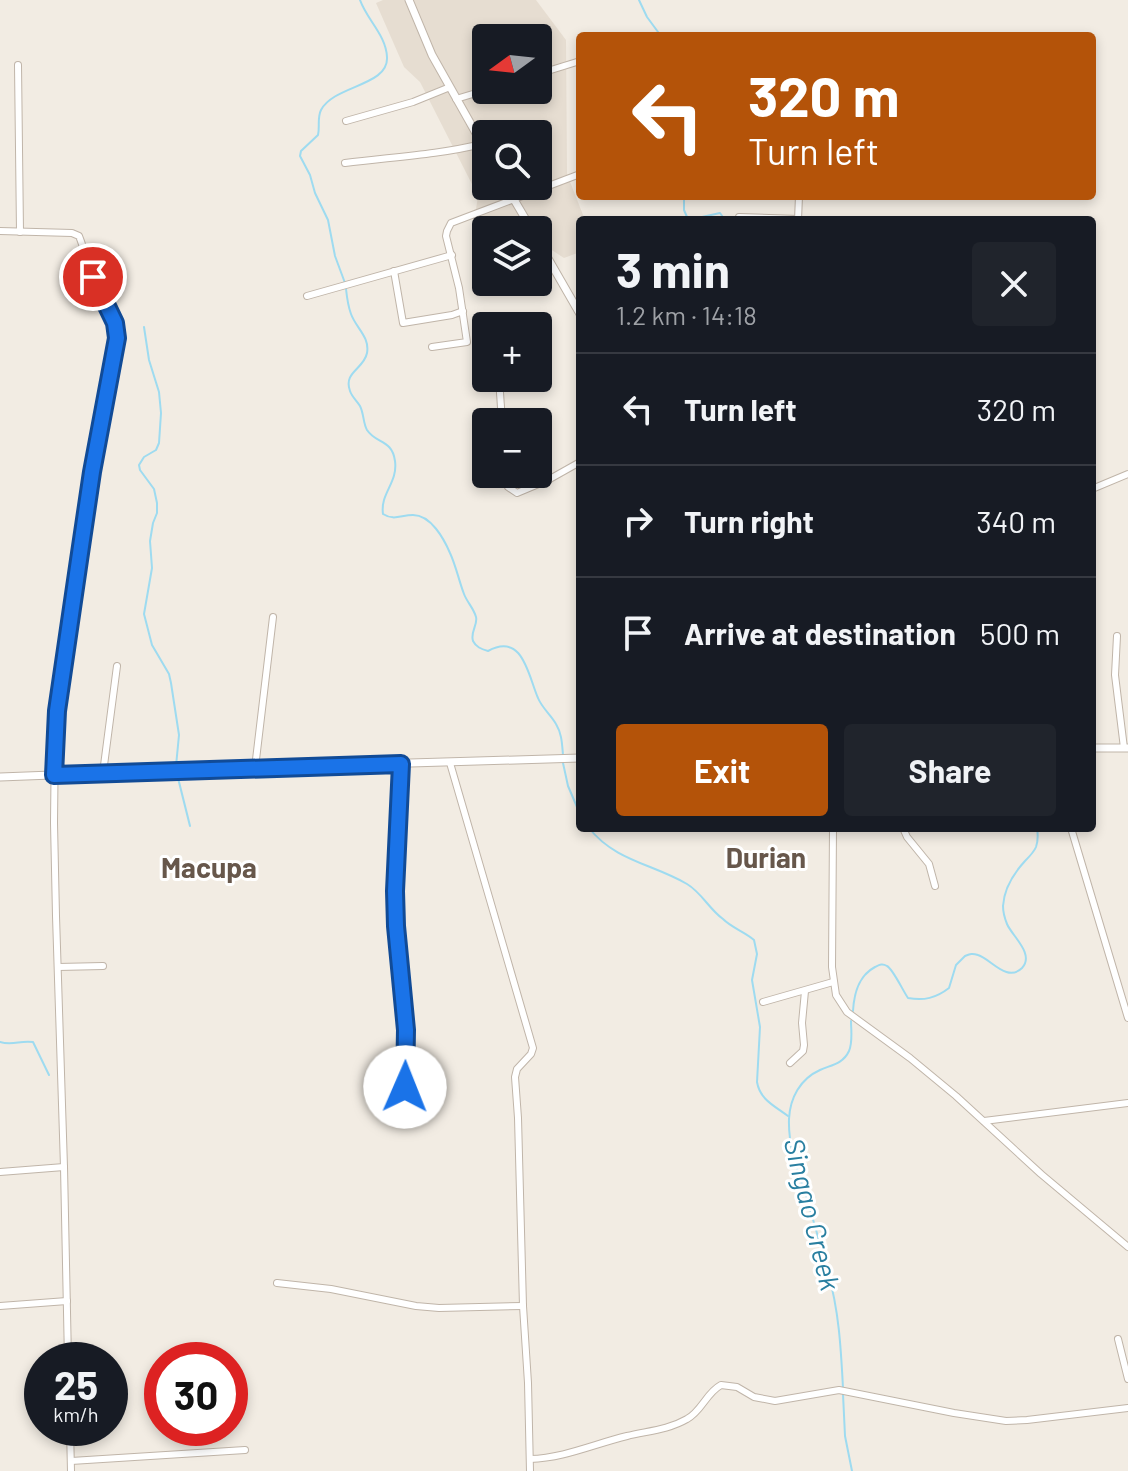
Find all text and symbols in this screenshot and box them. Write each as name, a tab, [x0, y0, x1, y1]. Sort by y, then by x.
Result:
north arrow	[472, 24, 552, 104]
map controls	[472, 24, 552, 488]
text: 320 m	[748, 61, 899, 128]
icon: left	[616, 64, 720, 168]
button: search	[472, 120, 552, 200]
text: Turn left	[748, 129, 879, 172]
button: layers	[472, 216, 552, 296]
text: 3 min	[616, 240, 730, 298]
button: close	[972, 242, 1056, 326]
pin	[59, 243, 127, 311]
icon: arrive	[71, 255, 115, 299]
text: 1.2 km · 14:18	[616, 299, 757, 330]
button: +	[472, 312, 552, 392]
icon: left	[616, 387, 660, 431]
text: Turn left	[684, 391, 797, 427]
text: 320 m	[977, 391, 1056, 427]
button: −	[472, 408, 552, 488]
icon: right	[616, 499, 660, 543]
text: Turn right	[684, 503, 814, 539]
text: 340 m	[976, 503, 1056, 539]
icon: arrive	[616, 611, 660, 655]
text: Arrive at destination	[684, 615, 956, 651]
text: 500 m	[980, 615, 1060, 651]
button: Exit	[616, 724, 828, 816]
button: Share	[844, 724, 1056, 816]
district label: Durian	[726, 840, 806, 874]
district label: Macupa	[161, 850, 257, 884]
position arrow	[363, 1045, 447, 1129]
water label: Singao Creek	[778, 1134, 848, 1294]
speed limit sign: 30	[144, 1342, 248, 1446]
text: 25	[54, 1360, 98, 1408]
text: km/h	[53, 1402, 99, 1426]

